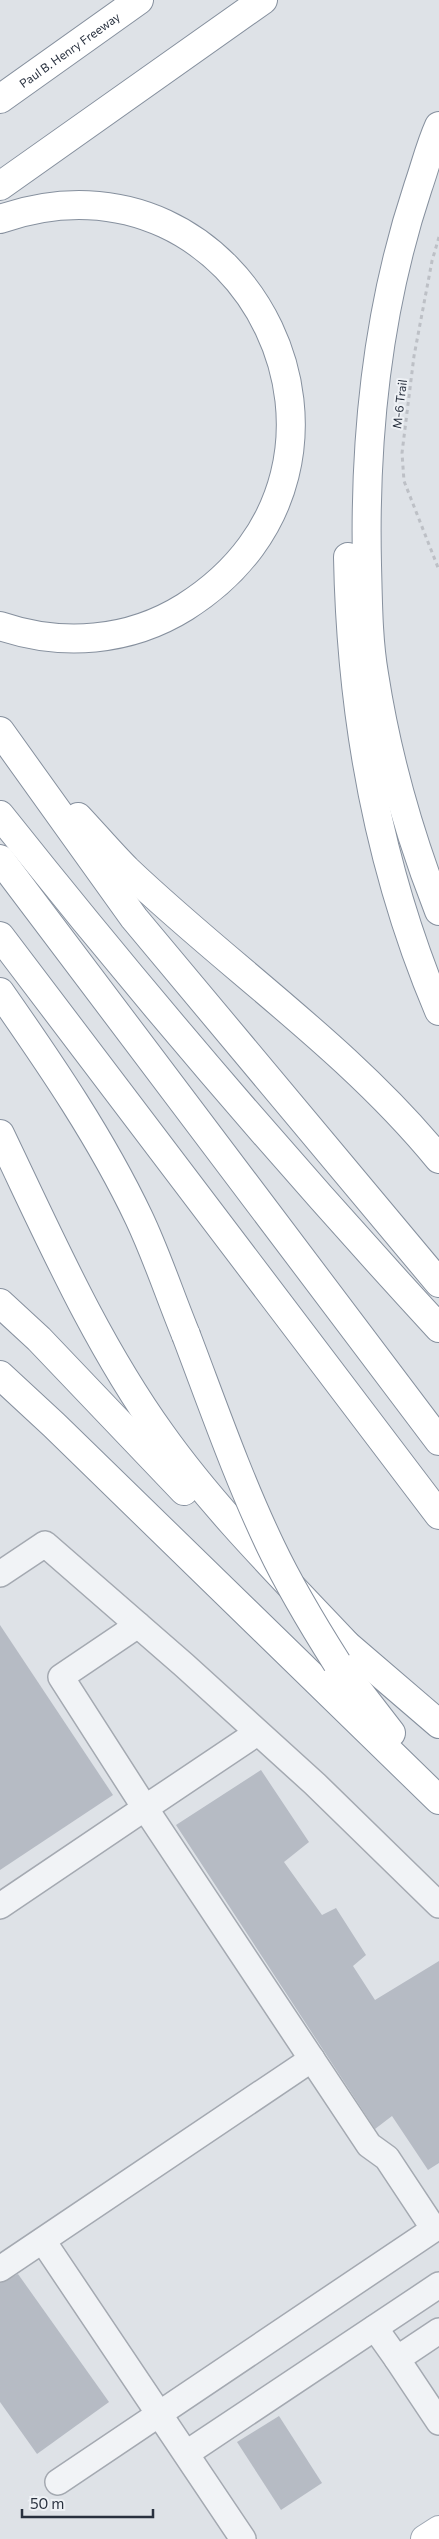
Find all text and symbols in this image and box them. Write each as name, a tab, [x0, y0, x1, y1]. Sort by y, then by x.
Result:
street label: Paul B. Henry Freeway	[16, 9, 122, 90]
street label: M-6 Trail	[389, 378, 409, 430]
scale bar	[22, 2486, 154, 2518]
text: 50 m	[30, 2494, 64, 2512]

